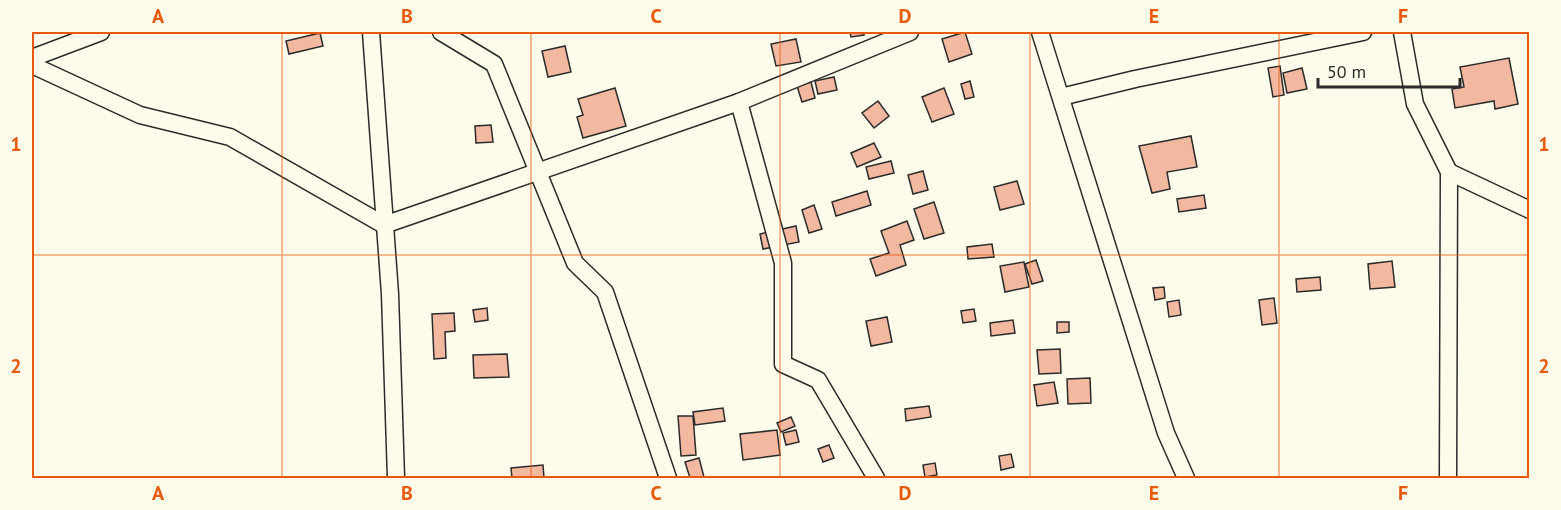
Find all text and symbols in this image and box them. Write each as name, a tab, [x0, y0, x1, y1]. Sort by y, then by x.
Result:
text: A	[152, 3, 165, 29]
text: B	[401, 3, 413, 29]
text: C	[650, 3, 662, 29]
text: D	[899, 3, 912, 29]
text: E	[1149, 3, 1159, 29]
text: F	[1398, 3, 1408, 29]
scale bar	[1318, 51, 1460, 89]
text: 50 m	[1327, 60, 1366, 83]
text: 1	[10, 131, 22, 157]
text: 1	[1538, 131, 1550, 157]
text: 2	[10, 353, 22, 379]
text: 2	[1538, 353, 1550, 379]
text: A	[152, 480, 165, 506]
text: B	[401, 480, 413, 506]
text: C	[650, 480, 662, 506]
text: D	[899, 480, 912, 506]
text: E	[1149, 480, 1159, 506]
text: F	[1398, 480, 1408, 506]

